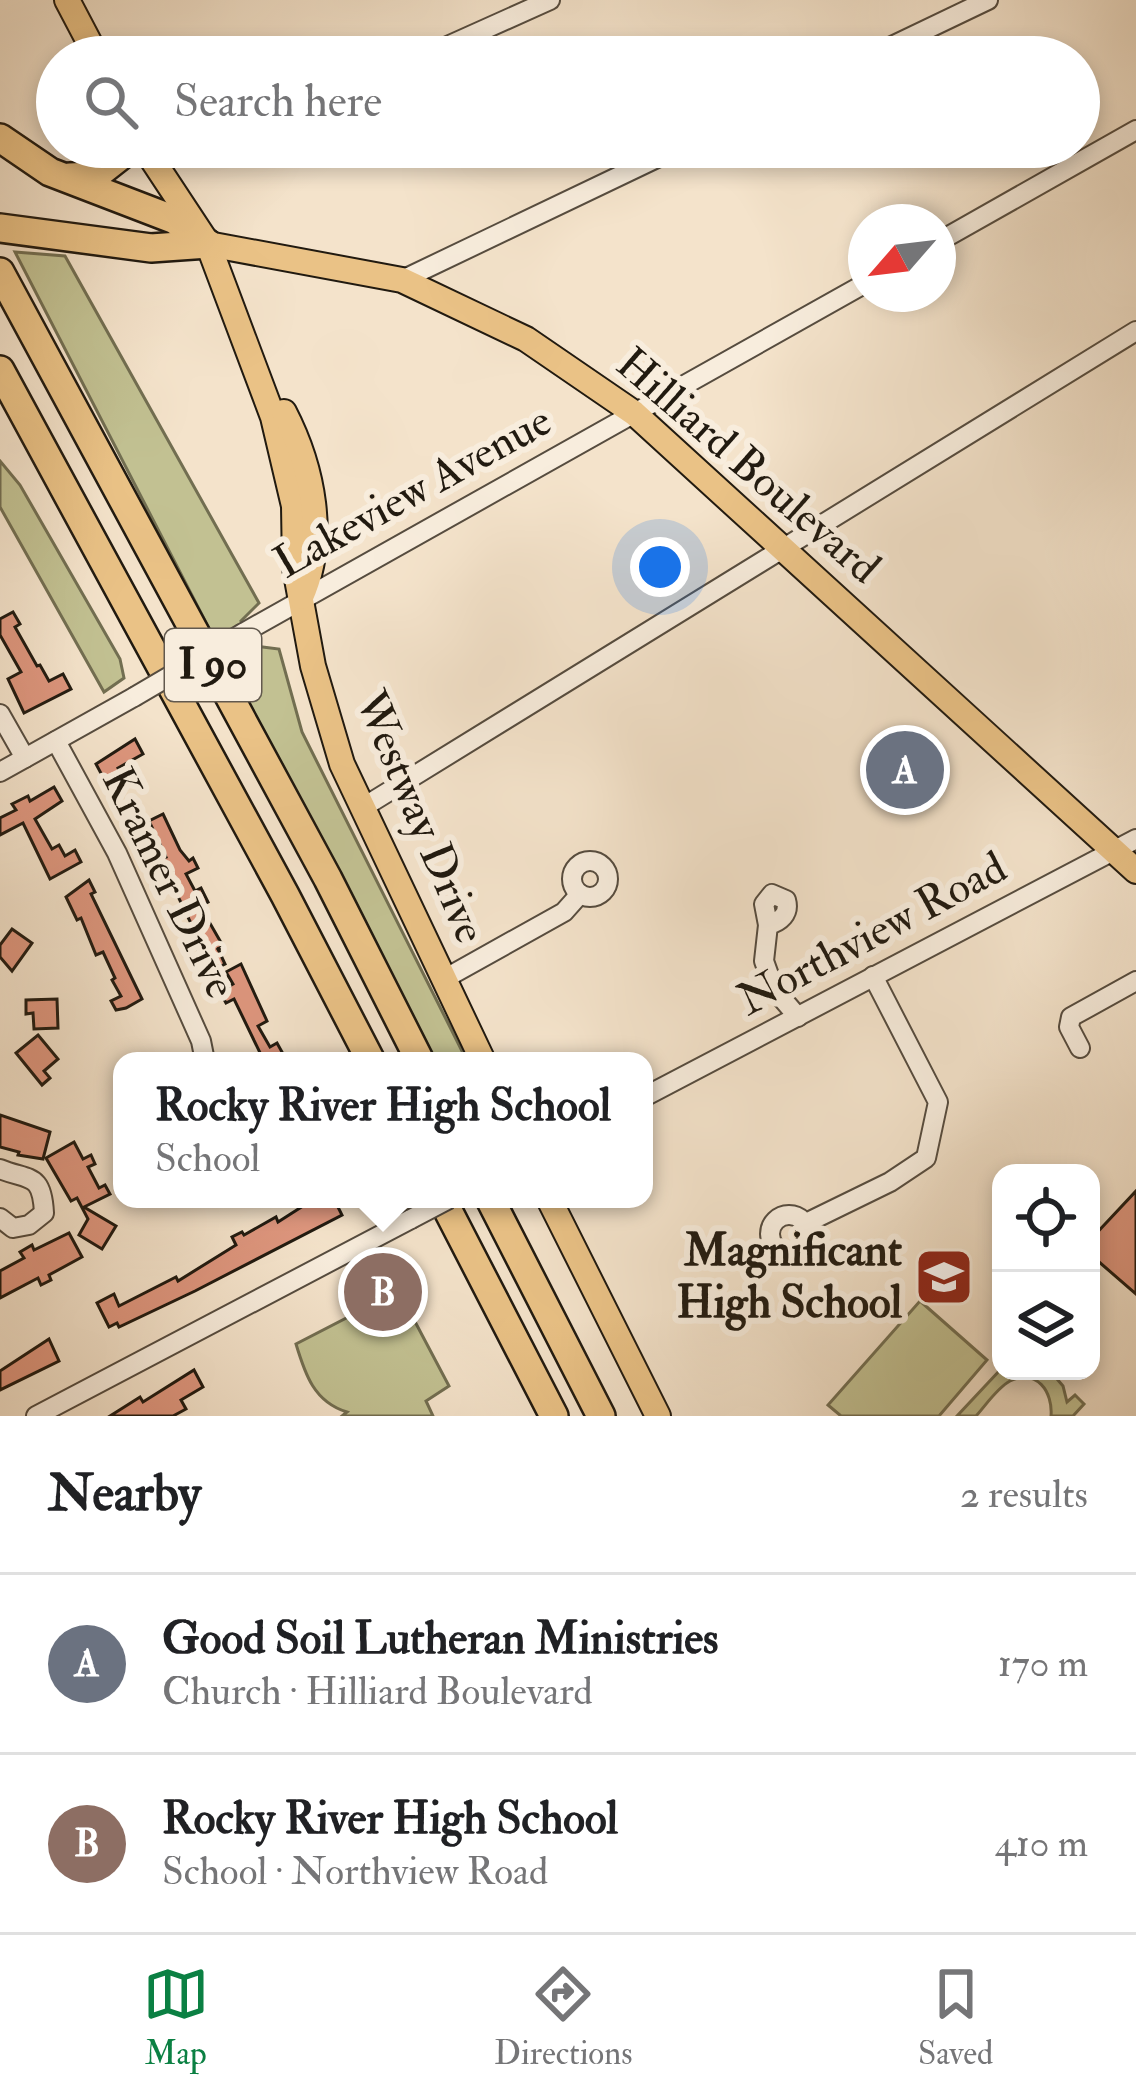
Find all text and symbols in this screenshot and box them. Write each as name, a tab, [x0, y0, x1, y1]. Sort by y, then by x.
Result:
search box	[36, 36, 1100, 168]
icon: search	[78, 69, 144, 135]
text: Search here	[174, 74, 382, 130]
north arrow	[848, 204, 956, 312]
street label: Hilliard Boulevard	[605, 336, 891, 596]
street label: Lakeview Avenue	[265, 393, 561, 591]
your location	[630, 537, 690, 597]
road number: I 90	[165, 629, 261, 701]
street label: Westway Drive	[341, 682, 498, 952]
pin: A	[866, 725, 944, 815]
street label: Kramer Drive	[89, 759, 249, 1007]
street label: Northview Road	[728, 840, 1016, 1028]
popup	[113, 1052, 653, 1208]
text: Rocky River High School	[155, 1078, 611, 1134]
text: School	[155, 1134, 260, 1183]
map controls	[992, 1164, 1100, 1380]
button: locate	[992, 1164, 1100, 1272]
place label: Magnificant High School	[677, 1223, 902, 1331]
school or university icon: Magnificant High School	[913, 1246, 975, 1308]
pin: B	[344, 1247, 422, 1337]
button: layers	[992, 1272, 1100, 1380]
text: Nearby	[48, 1462, 201, 1526]
text: 2 results	[960, 1470, 1088, 1519]
text: Good Soil Lutheran Ministries	[162, 1611, 718, 1667]
text: A	[75, 1639, 99, 1688]
text: 170 m	[998, 1639, 1088, 1688]
text: Church · Hilliard Boulevard	[162, 1667, 593, 1716]
text: Rocky River High School	[162, 1791, 618, 1847]
text: B	[74, 1819, 100, 1868]
text: 410 m	[995, 1819, 1088, 1868]
text: School · Northview Road	[162, 1847, 548, 1896]
tab: Map	[143, 1961, 209, 2074]
tab: Directions	[494, 1961, 633, 2074]
tab: Saved	[918, 1961, 993, 2074]

